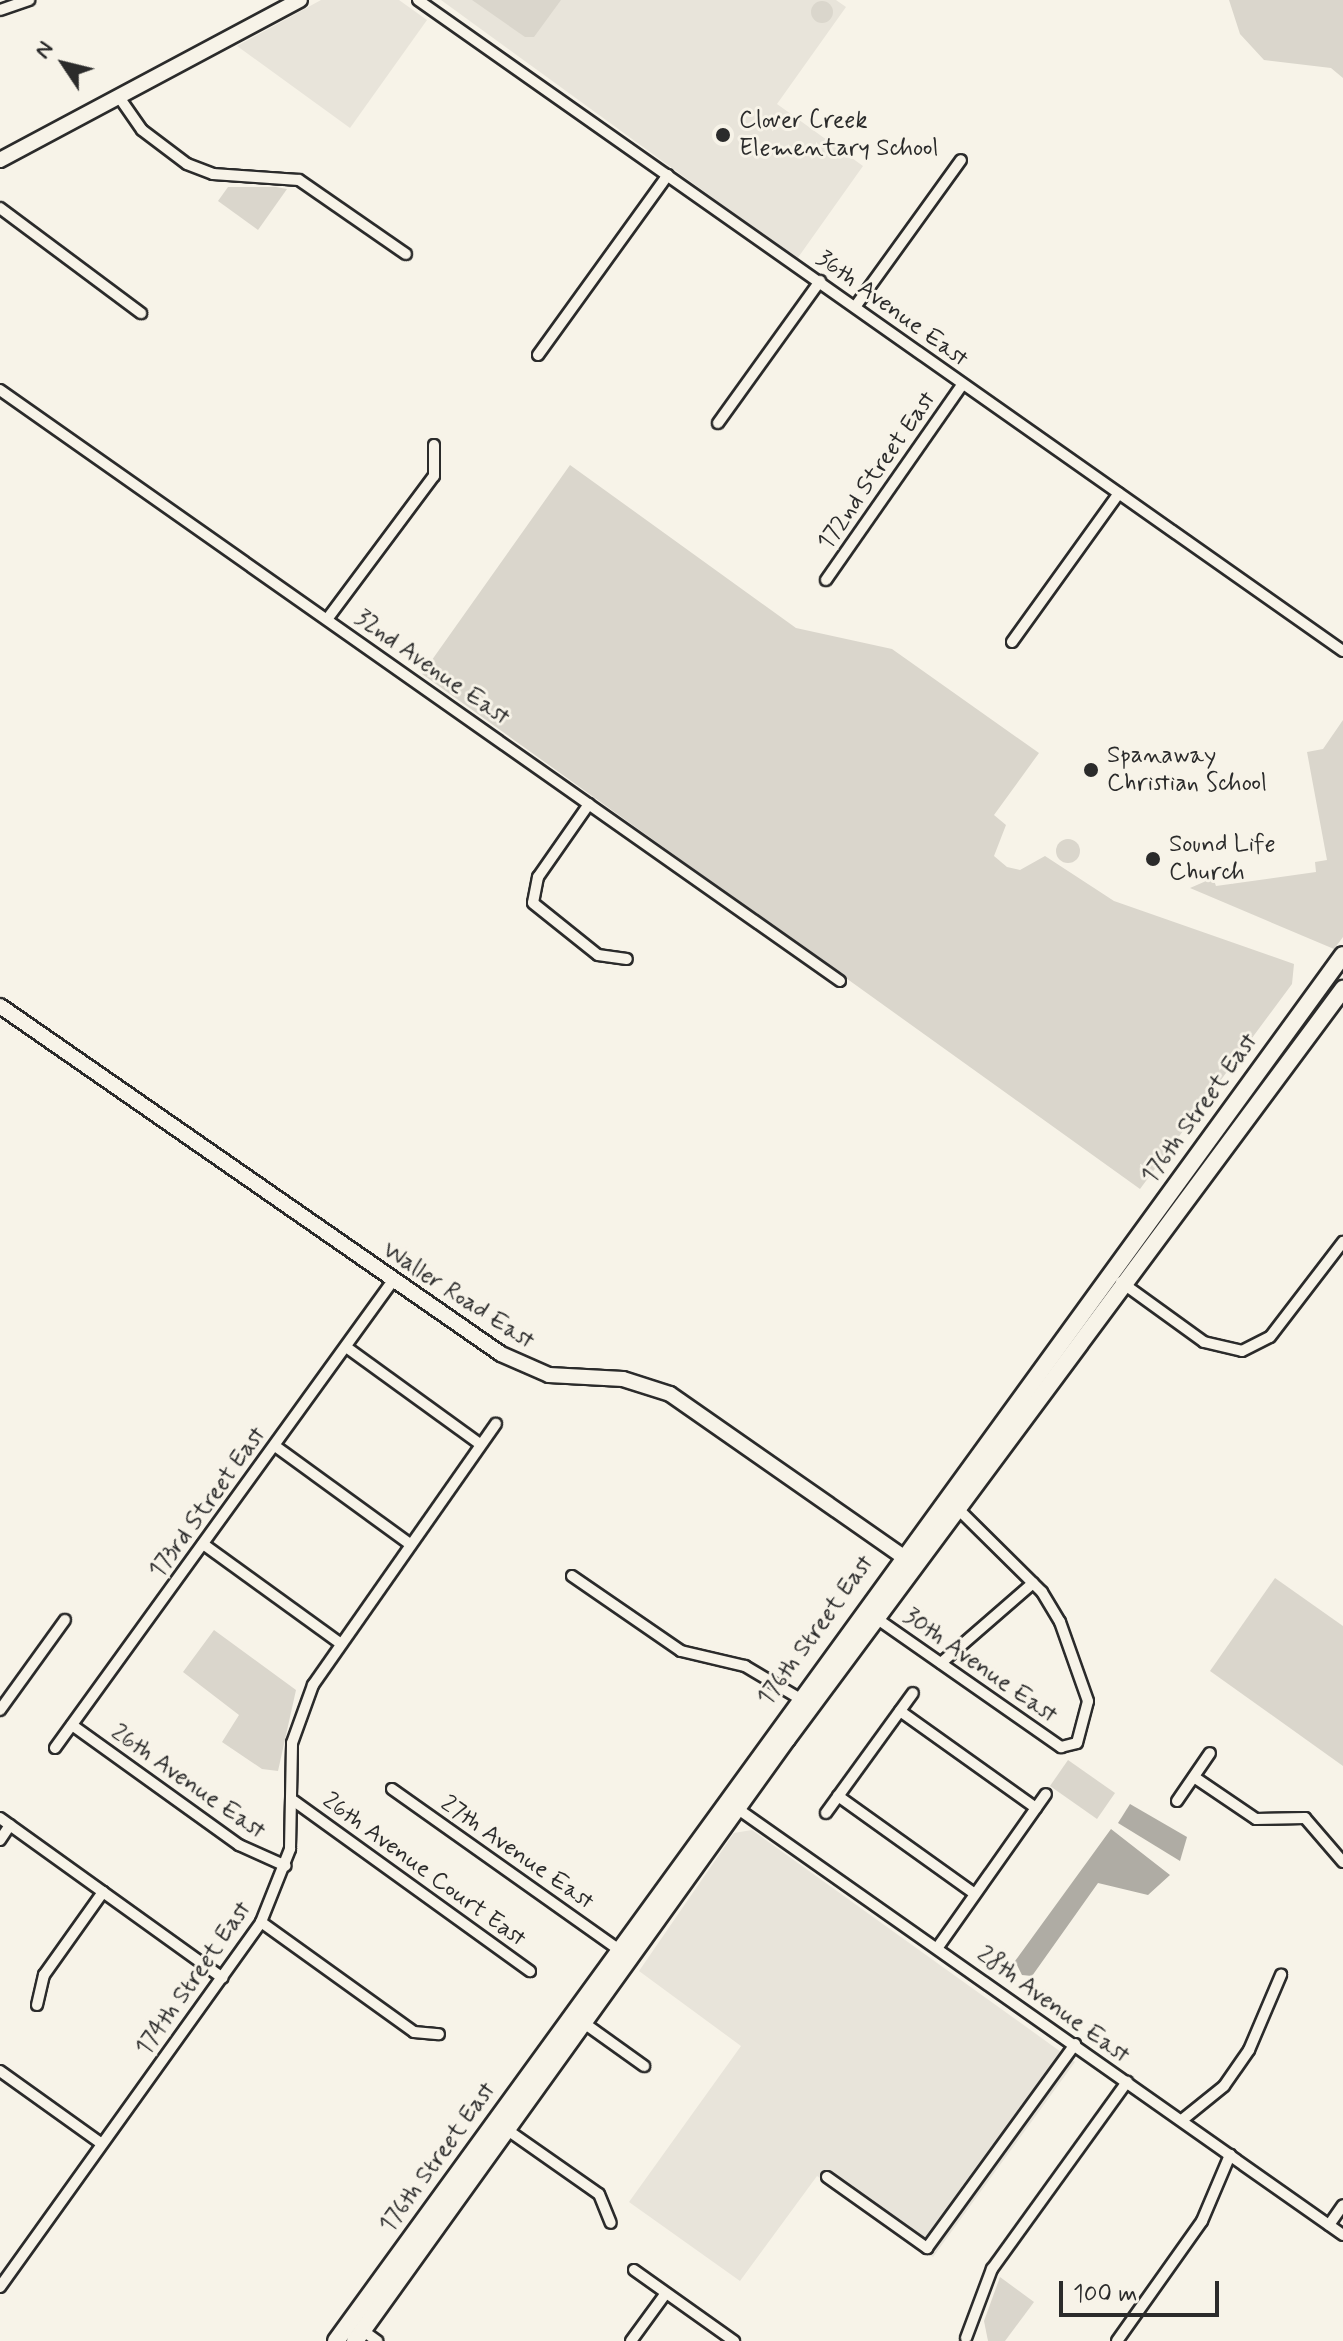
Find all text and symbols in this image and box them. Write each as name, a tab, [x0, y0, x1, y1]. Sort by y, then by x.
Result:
north arrow	[24, 24, 104, 104]
text: N	[29, 36, 60, 64]
place label: Clover Creek Elementary School	[739, 107, 938, 163]
marker: Clover Creek Elementary School	[714, 126, 732, 144]
street label: 36th Avenue East	[813, 246, 971, 372]
street label: 172nd Street East	[812, 387, 942, 555]
street label: 32nd Avenue East	[351, 605, 513, 731]
place label: Spanaway Christian School	[1107, 742, 1268, 798]
marker: Spanaway Christian School	[1082, 761, 1100, 779]
place label: Sound Life Church	[1169, 831, 1275, 887]
marker: Sound Life Church	[1144, 850, 1162, 868]
street label: 176th Street East	[1136, 1028, 1264, 1190]
street label: Waller Road East	[379, 1238, 537, 1354]
street label: 173rd Street East	[144, 1422, 272, 1584]
street label: 176th Street East	[752, 1550, 880, 1712]
street label: 30th Avenue East	[900, 1604, 1060, 1728]
street label: 26th Avenue East	[108, 1720, 268, 1844]
street label: 26th Avenue Court East	[319, 1788, 529, 1952]
street label: 27th Avenue East	[437, 1791, 597, 1915]
street label: 174th Street East	[130, 1897, 258, 2061]
street label: 28th Avenue East	[973, 1942, 1133, 2068]
street label: 176th Street East	[374, 2077, 502, 2239]
scale bar	[1063, 2265, 1223, 2315]
text: 100 m	[1073, 2279, 1137, 2310]

